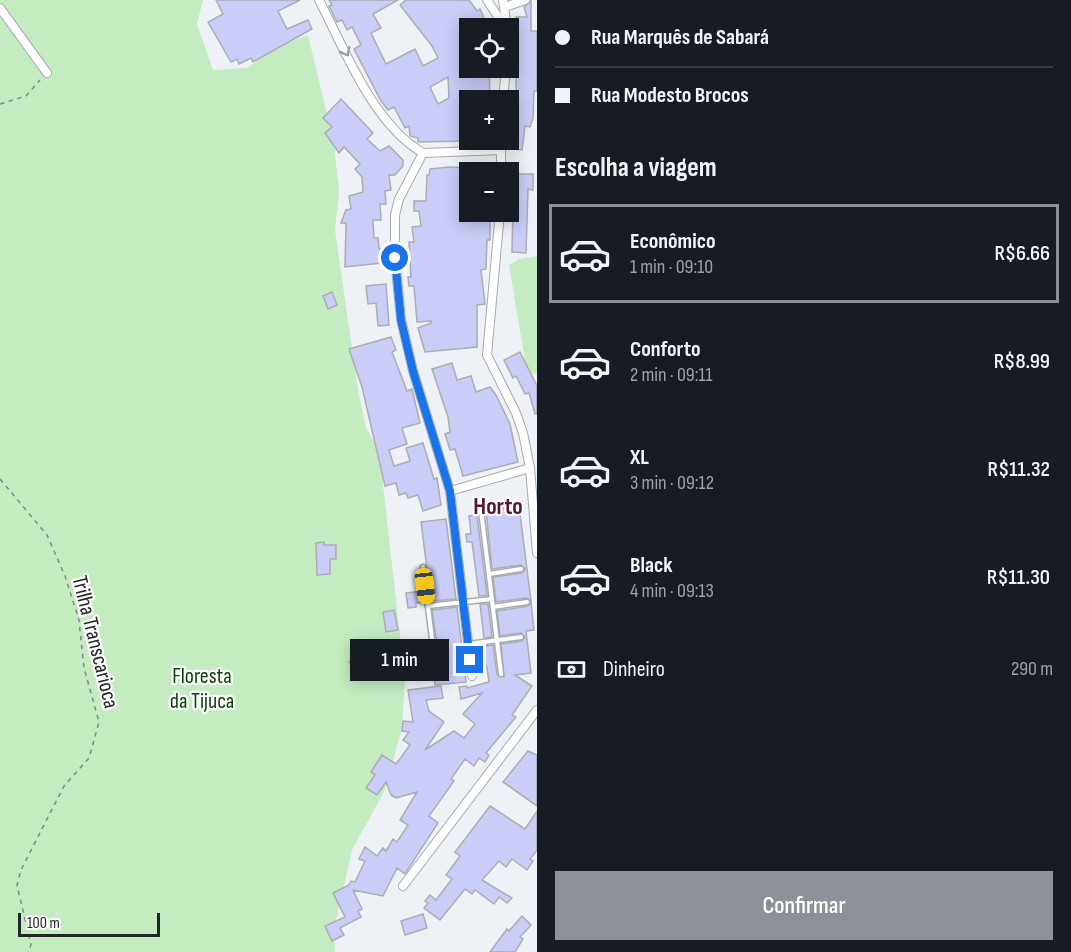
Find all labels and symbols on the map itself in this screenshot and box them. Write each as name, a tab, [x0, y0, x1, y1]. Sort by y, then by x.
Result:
one-way arrow	[339, 45, 350, 56]
route start	[381, 244, 408, 271]
district label: Horto	[473, 492, 523, 521]
car	[414, 567, 436, 605]
street label: Trilha Transcarioca	[65, 573, 125, 711]
callout: 1 min	[350, 639, 449, 681]
route end	[456, 646, 483, 673]
park label: Floresta da Tijuca	[170, 663, 234, 715]
scale bar	[18, 910, 160, 938]

